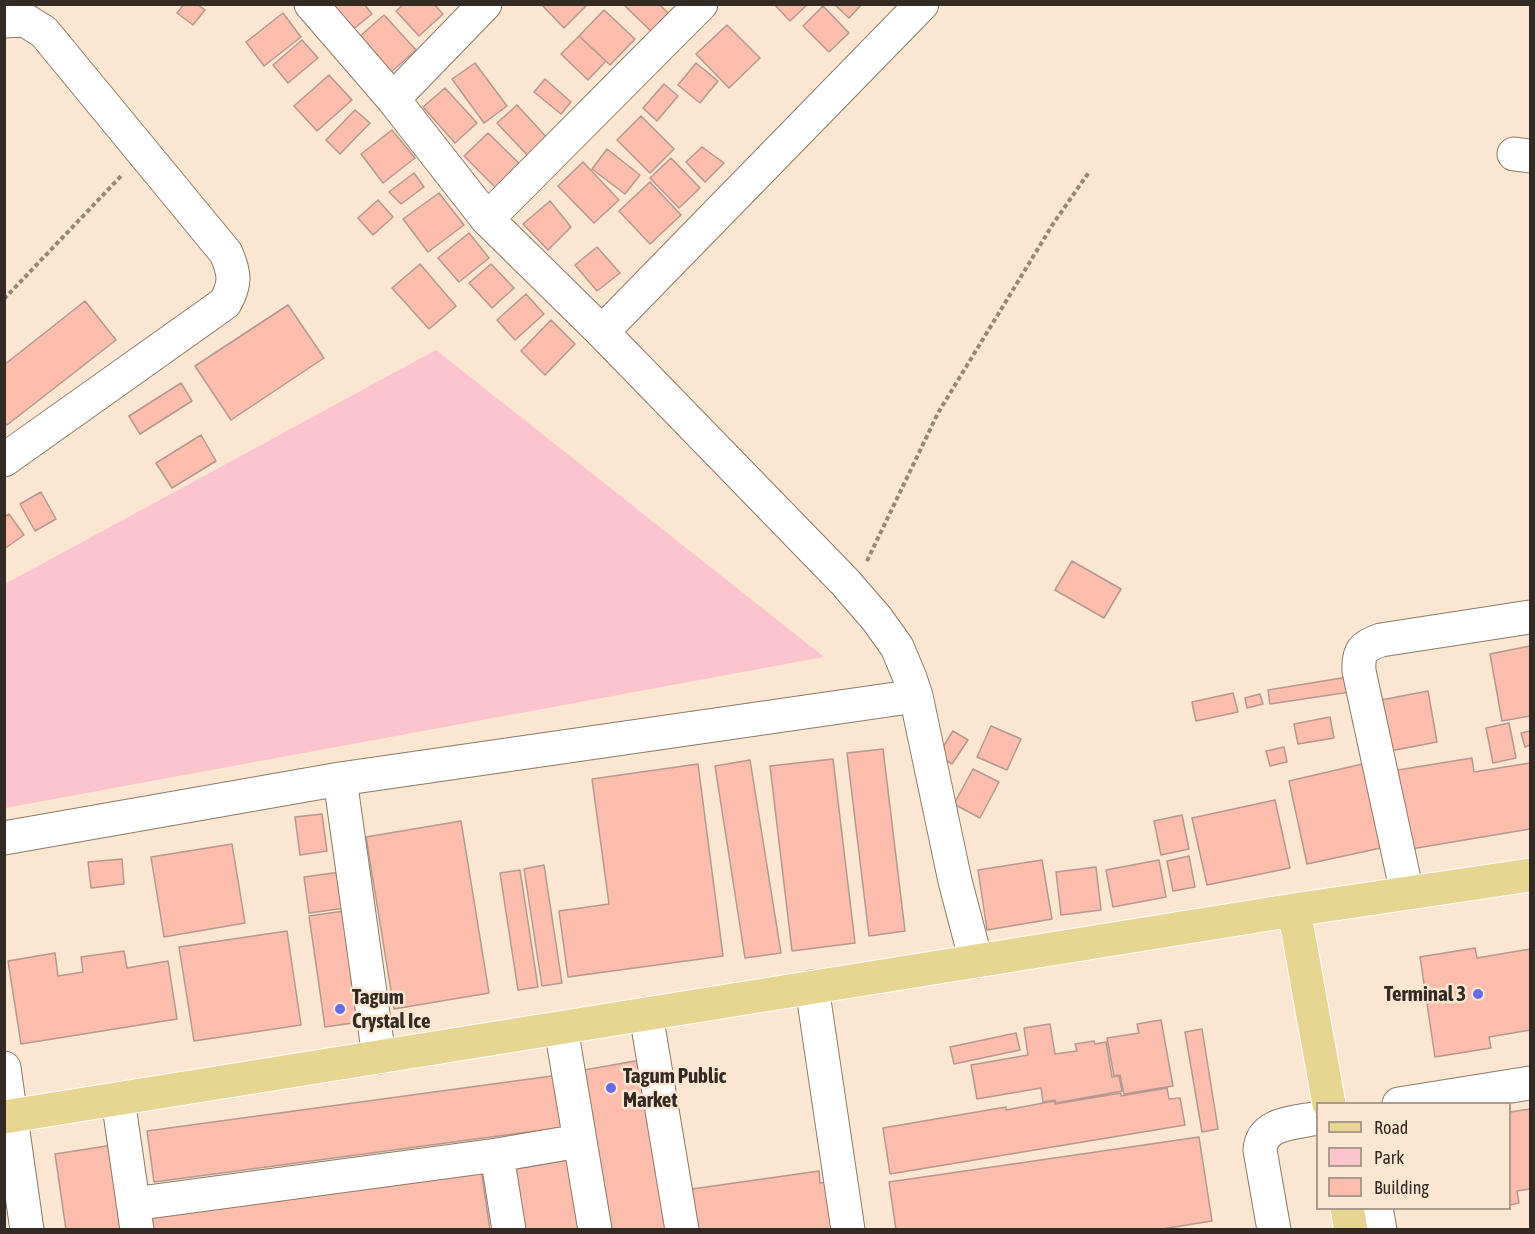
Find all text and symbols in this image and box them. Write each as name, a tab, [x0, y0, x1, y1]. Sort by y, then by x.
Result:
place label: Terminal 3	[1384, 981, 1466, 1007]
place label: Tagum Crystal Ice	[352, 984, 431, 1034]
marker: Terminal 3	[1471, 987, 1485, 1001]
marker: Tagum Crystal Ice	[333, 1002, 347, 1016]
place label: Tagum Public Market	[623, 1063, 726, 1113]
marker: Tagum Public Market	[604, 1081, 618, 1095]
legend	[1316, 1102, 1511, 1210]
text: Road	[1374, 1117, 1408, 1138]
text: Park	[1374, 1147, 1404, 1168]
text: Building	[1374, 1177, 1429, 1198]

